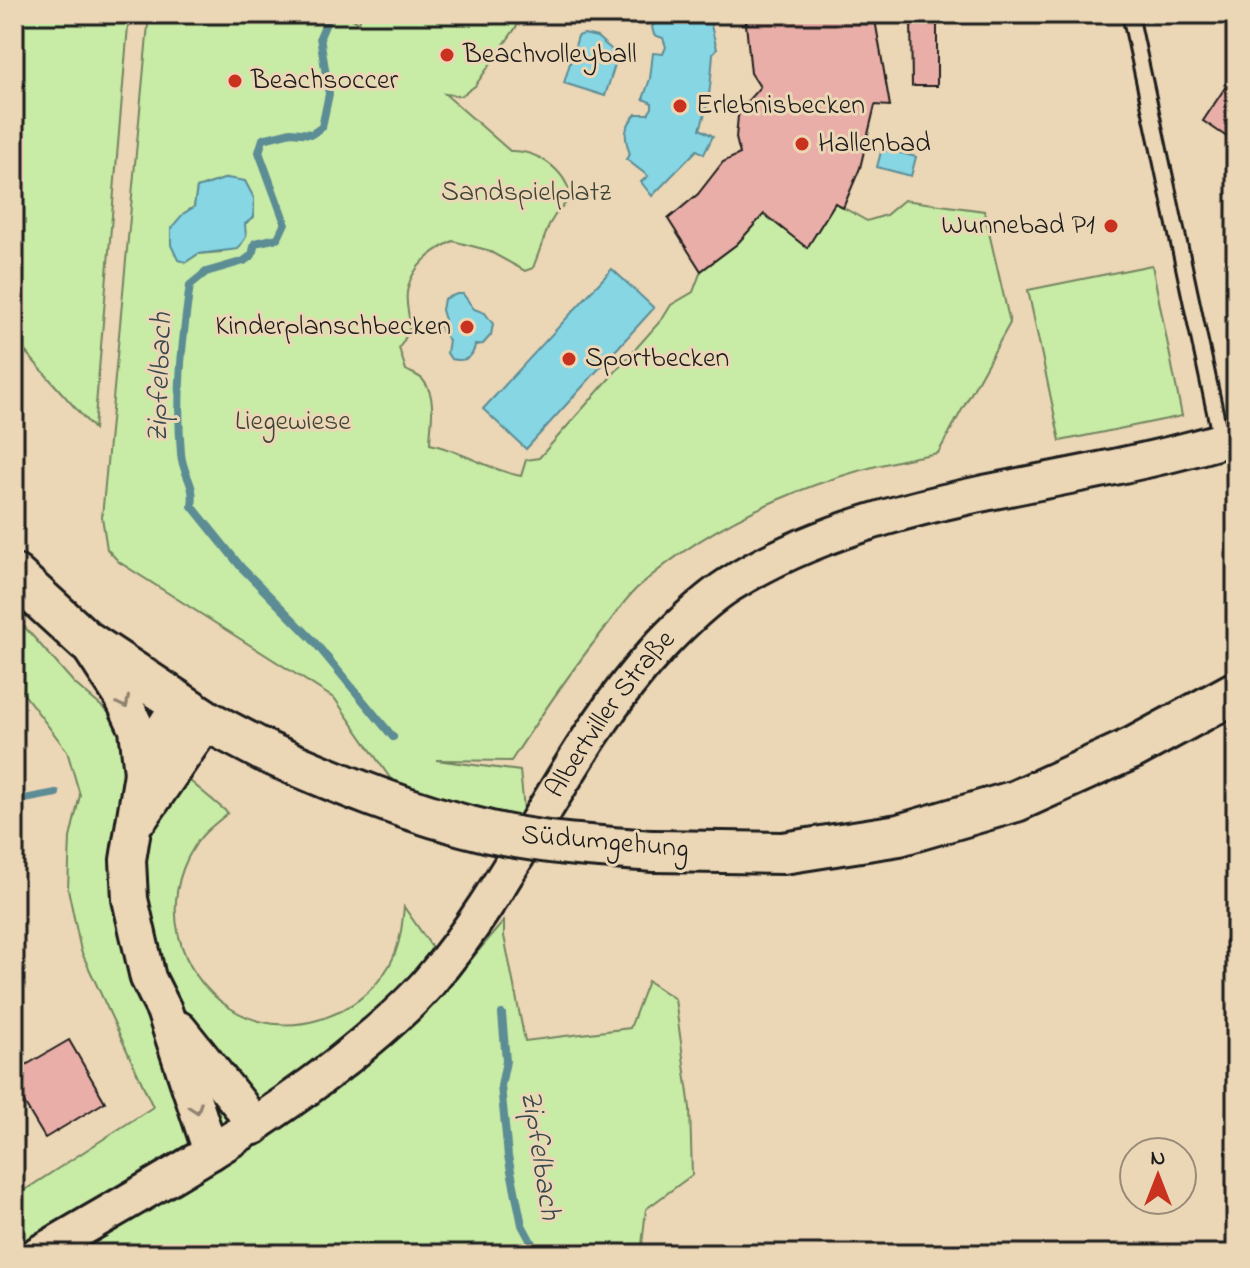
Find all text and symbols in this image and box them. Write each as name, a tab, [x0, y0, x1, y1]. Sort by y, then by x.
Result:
place label: Beachvolleyball	[462, 35, 637, 76]
marker: Beachvolleyball	[438, 46, 456, 64]
place label: Beachsoccer	[250, 61, 398, 102]
marker: Beachsoccer	[226, 72, 244, 90]
place label: Erlebnisbecken	[696, 86, 865, 127]
marker: Erlebnisbecken	[671, 97, 689, 115]
place label: Hallenbad	[818, 124, 931, 165]
marker: Hallenbad	[793, 135, 811, 153]
park label: Sandspielplatz	[441, 173, 611, 214]
place label: Wunnebad P1	[941, 206, 1095, 247]
marker: Wunnebad P1	[1102, 217, 1120, 235]
place label: Kinderplanschbecken	[215, 307, 451, 348]
water label: Zipfelbach	[137, 311, 185, 444]
marker: Kinderplanschbecken	[458, 318, 476, 336]
place label: Sportbecken	[585, 339, 729, 380]
marker: Sportbecken	[560, 350, 578, 368]
park label: Liegewiese	[235, 402, 351, 443]
street label: Albertviller Straße	[536, 621, 686, 806]
one-way arrow	[115, 695, 130, 710]
street label: Südumgehung	[519, 815, 691, 871]
water label: Zipfelbach	[507, 1087, 571, 1224]
one-way arrow	[187, 1100, 203, 1114]
north arrow	[1118, 1136, 1198, 1216]
text: N	[1151, 1143, 1165, 1175]

